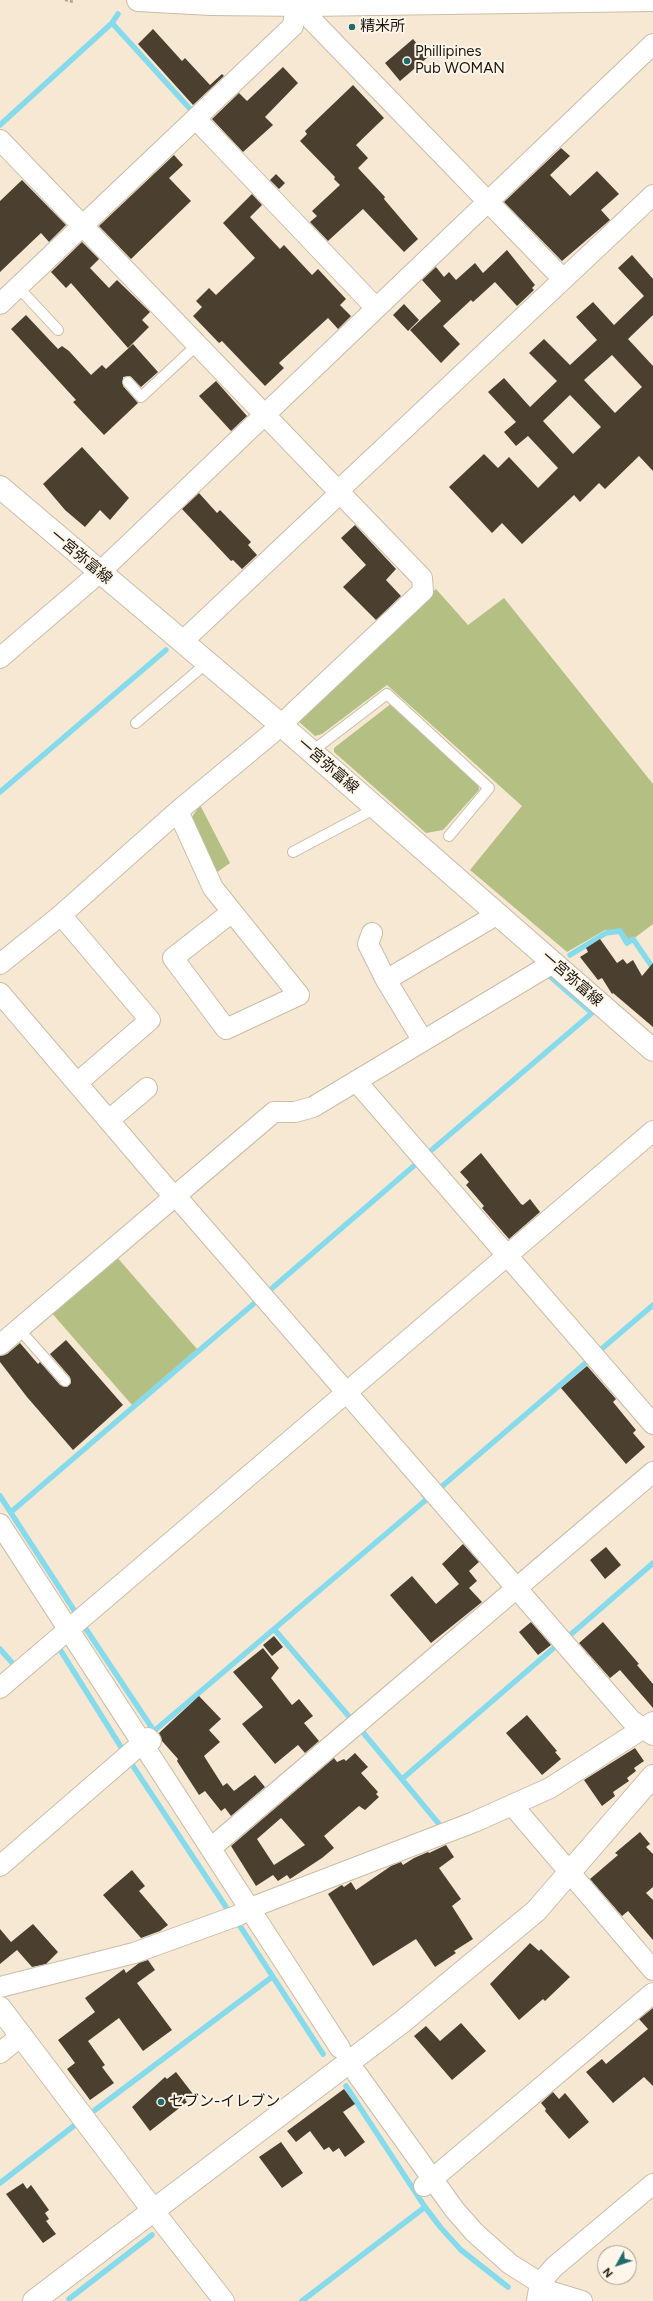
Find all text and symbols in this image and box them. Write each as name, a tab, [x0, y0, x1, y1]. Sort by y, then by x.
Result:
place label: 精米所	[360, 18, 405, 36]
marker: 精米所	[347, 22, 357, 32]
place label: Phillipines Pub WOMAN	[415, 43, 505, 78]
marker: Phillipines Pub WOMAN	[402, 56, 412, 66]
street label: 一宮弥富線	[46, 526, 116, 588]
street label: 一宮弥富線	[294, 735, 362, 797]
street label: 一宮弥富線	[538, 948, 606, 1010]
place label: セブン-イレブン	[169, 2093, 280, 2111]
marker: セブン-イレブン	[156, 2097, 166, 2107]
north arrow	[597, 2245, 637, 2285]
text: N	[600, 2265, 616, 2280]

